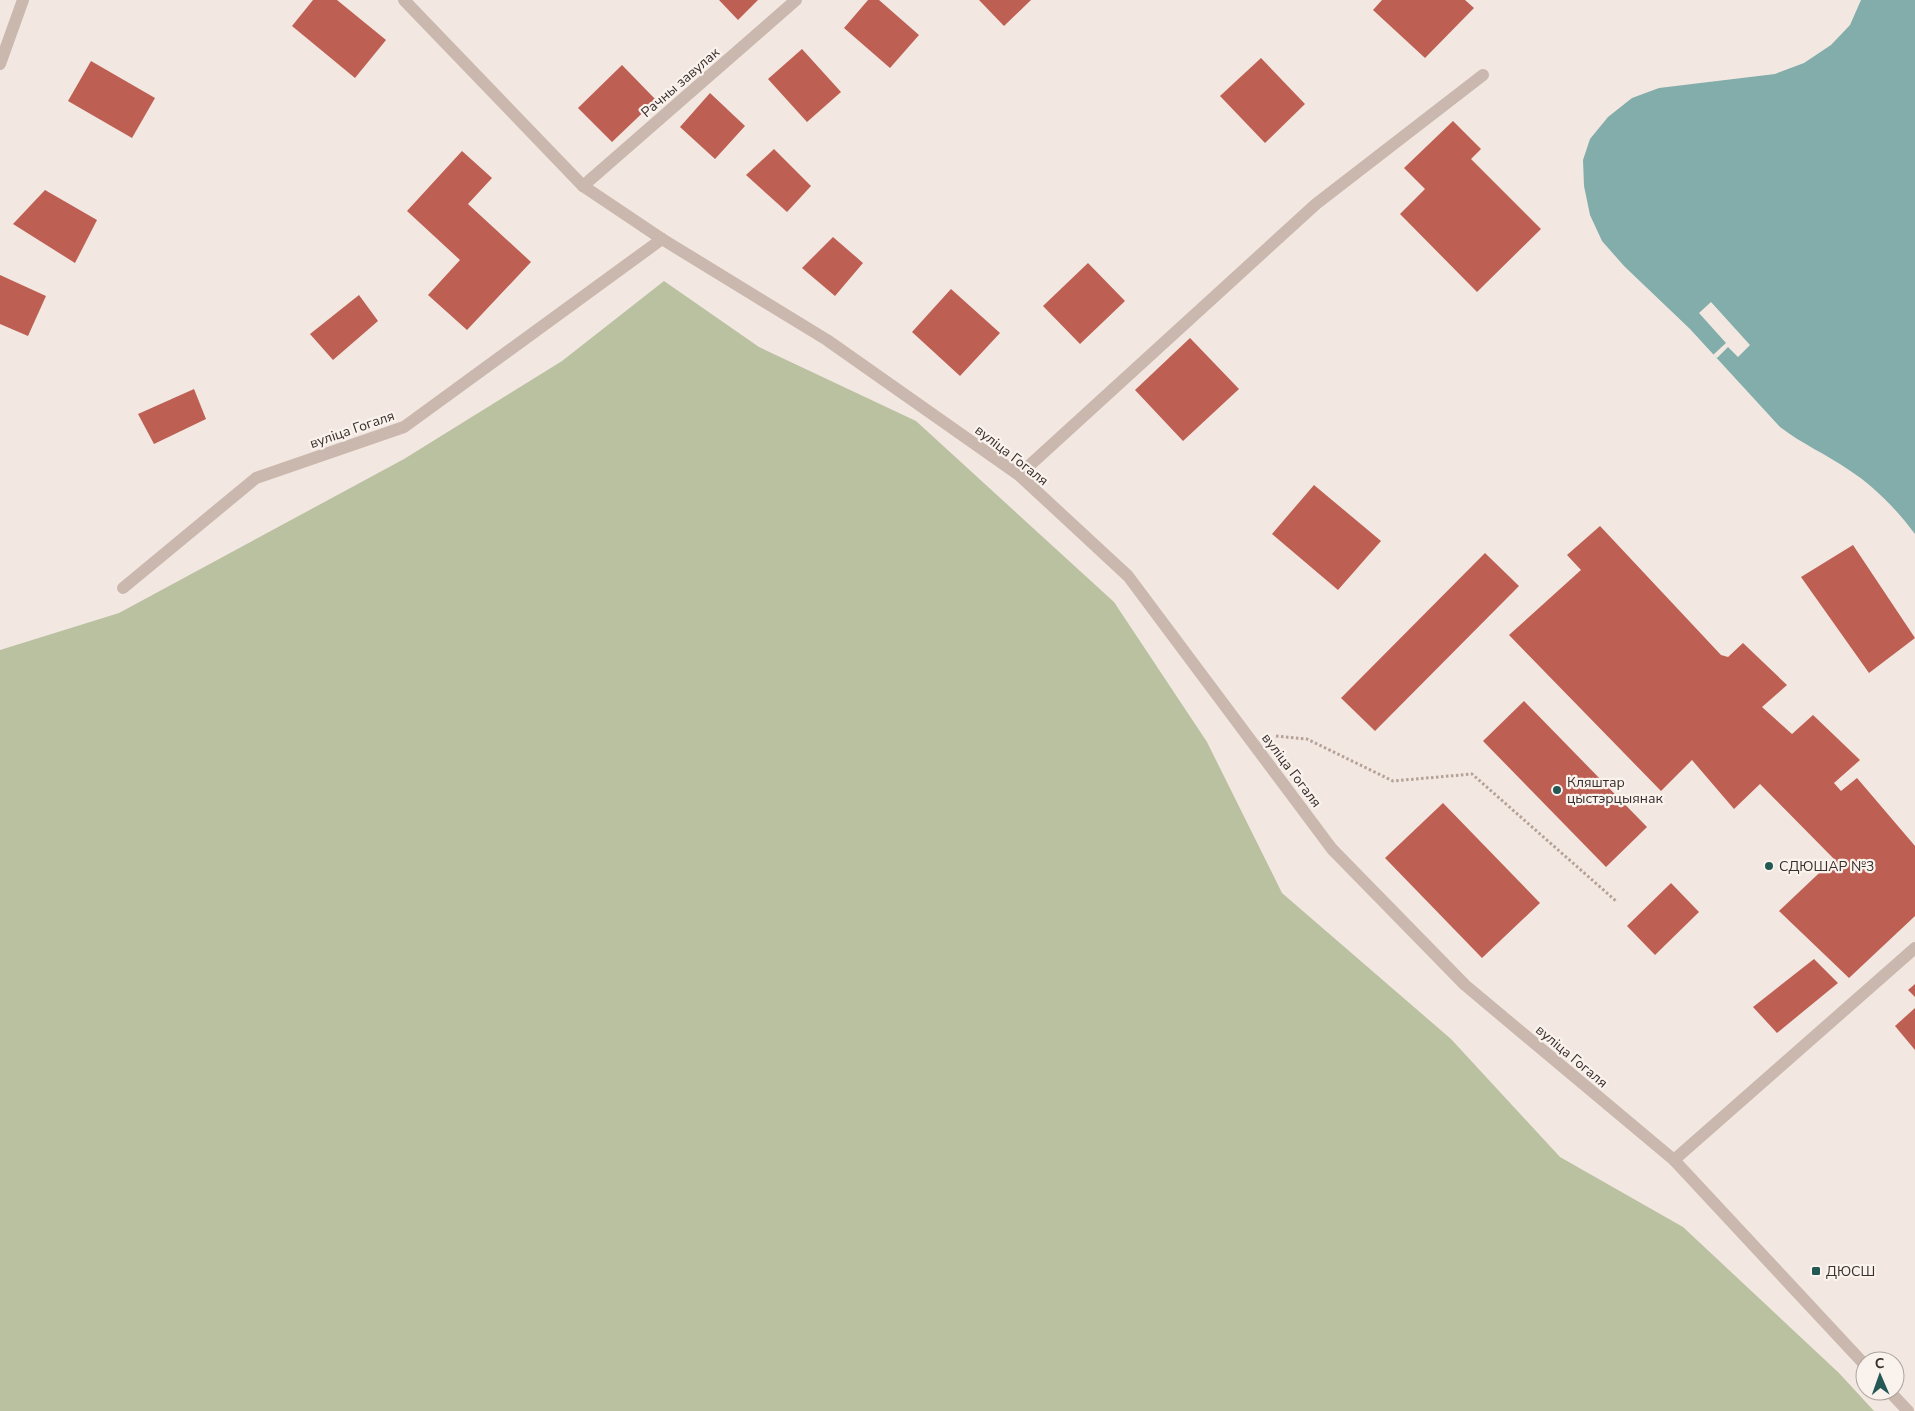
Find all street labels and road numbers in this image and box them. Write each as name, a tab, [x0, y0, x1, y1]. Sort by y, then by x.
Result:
street label: Рачны завулак	[637, 43, 724, 122]
street label: вуліца Гогаля	[307, 406, 397, 453]
street label: вуліца Гогаля	[971, 421, 1052, 490]
street label: вуліца Гогаля	[1257, 729, 1326, 811]
street label: вуліца Гогаля	[1532, 1021, 1612, 1092]

